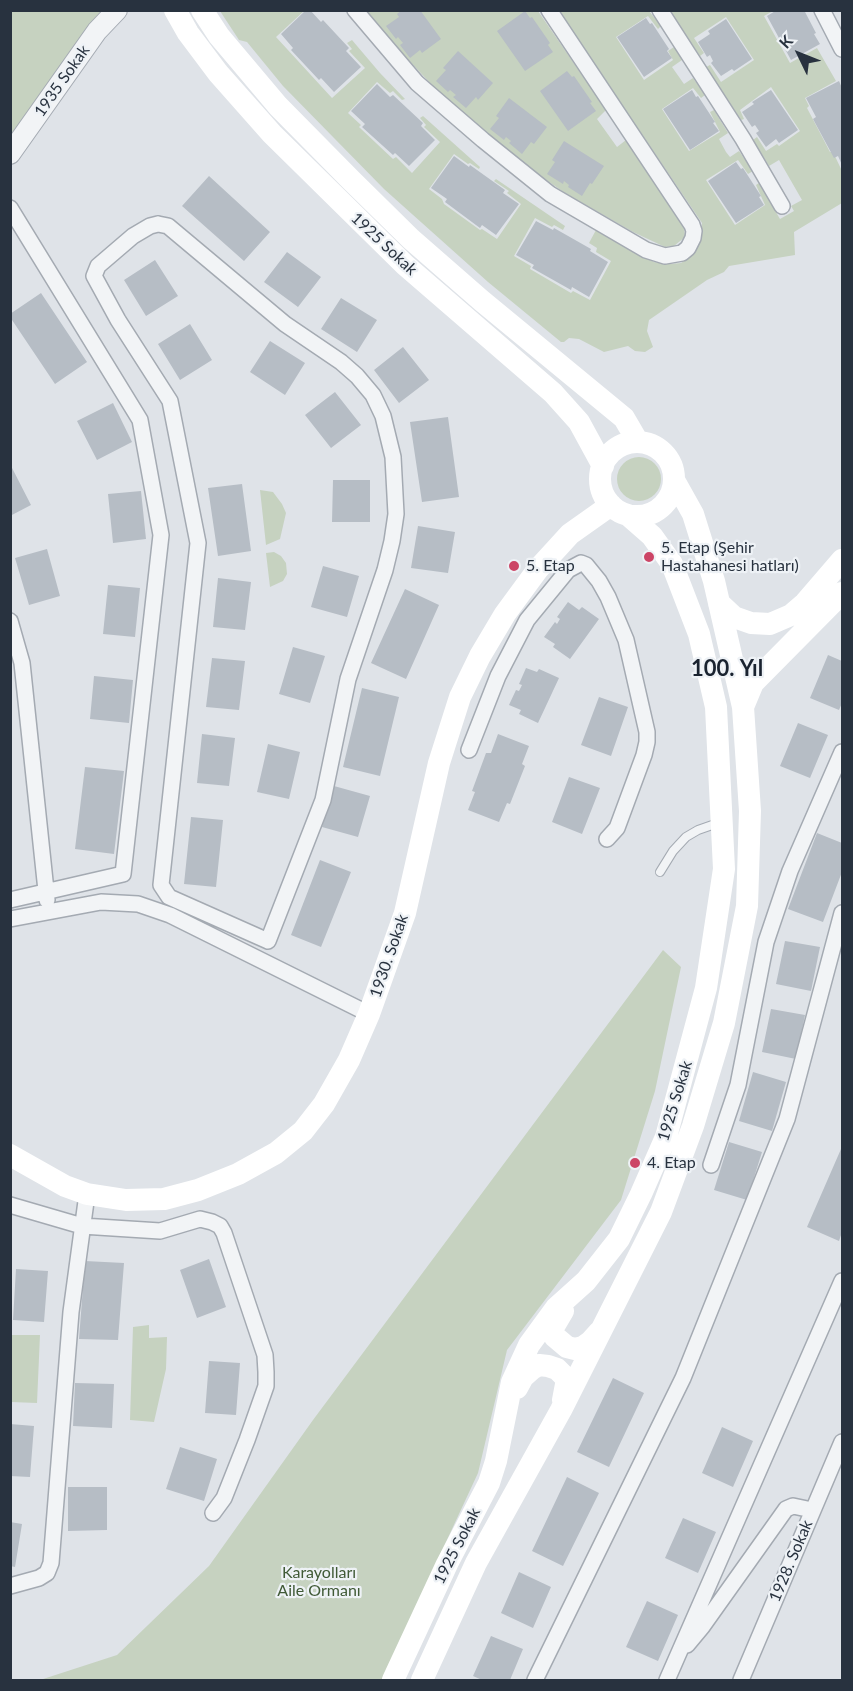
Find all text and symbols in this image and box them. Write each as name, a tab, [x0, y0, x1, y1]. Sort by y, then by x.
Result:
north arrow	[769, 24, 829, 84]
text: K	[775, 31, 796, 52]
street label: 1935 Sokak	[30, 41, 94, 121]
street label: 1925 Sokak	[347, 209, 421, 279]
place label: 5. Etap (Şehir Hastahanesi hatları)	[661, 538, 799, 576]
marker: 5. Etap (Şehir Hastahanesi hatları)	[642, 550, 656, 564]
place label: 5. Etap	[526, 556, 575, 576]
marker: 5. Etap	[507, 559, 521, 573]
district label: 100. Yıl	[691, 656, 763, 682]
street label: 1930. Sokak	[366, 912, 412, 1000]
street label: 1925 Sokak	[654, 1058, 696, 1144]
place label: 4. Etap	[647, 1153, 696, 1173]
marker: 4. Etap	[628, 1156, 642, 1170]
street label: 1925 Sokak	[430, 1505, 484, 1587]
street label: 1928. Sokak	[765, 1517, 817, 1605]
park label: Karayolları Aile Ormanı	[277, 1563, 361, 1601]

